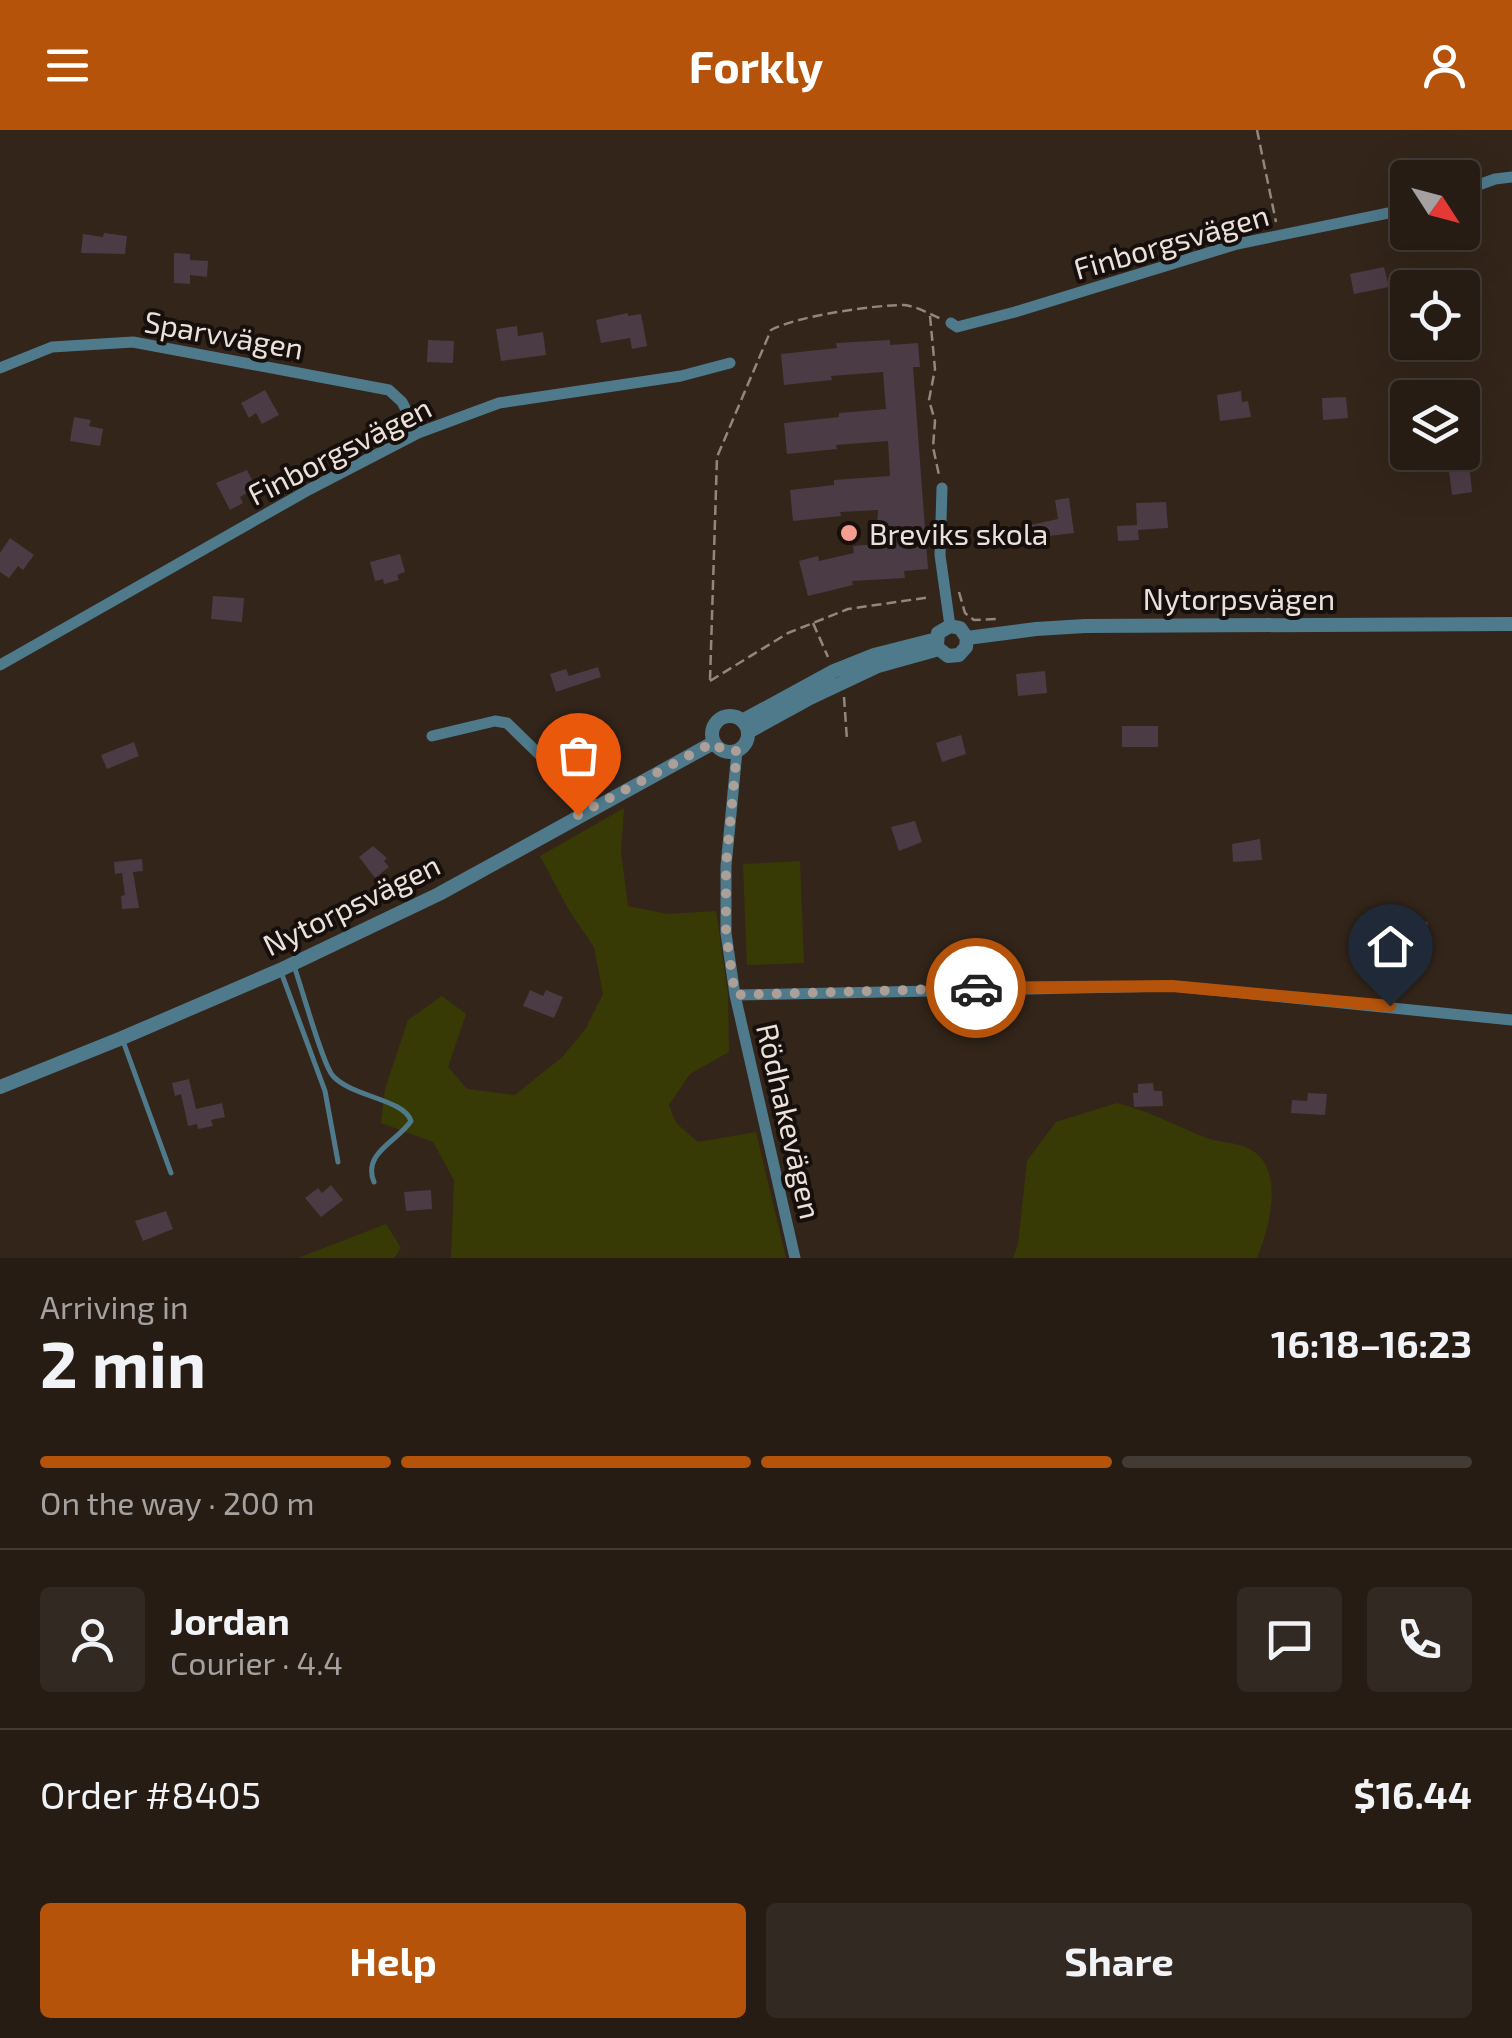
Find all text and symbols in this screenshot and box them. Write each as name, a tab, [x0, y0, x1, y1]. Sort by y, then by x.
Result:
icon: menu	[40, 38, 95, 93]
text: Forkly	[689, 38, 823, 92]
icon: person	[1417, 38, 1472, 93]
north arrow	[1390, 160, 1480, 250]
map controls	[1390, 160, 1480, 470]
street label: Finborgsvägen	[1069, 196, 1273, 286]
button: locate	[1390, 270, 1480, 360]
street label: Sparvvägen	[142, 302, 306, 366]
button: layers	[1390, 380, 1480, 470]
street label: Finborgsvägen	[241, 388, 437, 512]
place label: Breviks skola	[869, 515, 1048, 551]
marker: Breviks skola	[838, 522, 860, 544]
street label: Nytorpsvägen	[1143, 580, 1335, 616]
pin	[536, 713, 621, 816]
icon: bag	[551, 728, 606, 783]
street label: Nytorpsvägen	[257, 846, 445, 962]
pin	[1348, 904, 1433, 1007]
icon: home	[1363, 919, 1418, 974]
courier	[926, 938, 1026, 1038]
icon: car	[949, 961, 1004, 1016]
street label: Rödhakevägen	[750, 1020, 830, 1222]
text: Arriving in	[40, 1287, 189, 1325]
text: 16:18–16:23	[1271, 1320, 1472, 1366]
text: 2 min	[40, 1323, 206, 1401]
text: On the way · 200 m	[40, 1483, 315, 1521]
button: person	[40, 1587, 145, 1692]
button: chat	[1237, 1587, 1342, 1692]
button: phone	[1367, 1587, 1472, 1692]
text: Jordan	[170, 1597, 290, 1643]
text: Courier · 4.4	[170, 1643, 343, 1681]
text: Order #8405	[40, 1771, 261, 1817]
text: $16.44	[1354, 1771, 1472, 1817]
button: Help	[40, 1903, 746, 2018]
button: Share	[766, 1903, 1472, 2018]

